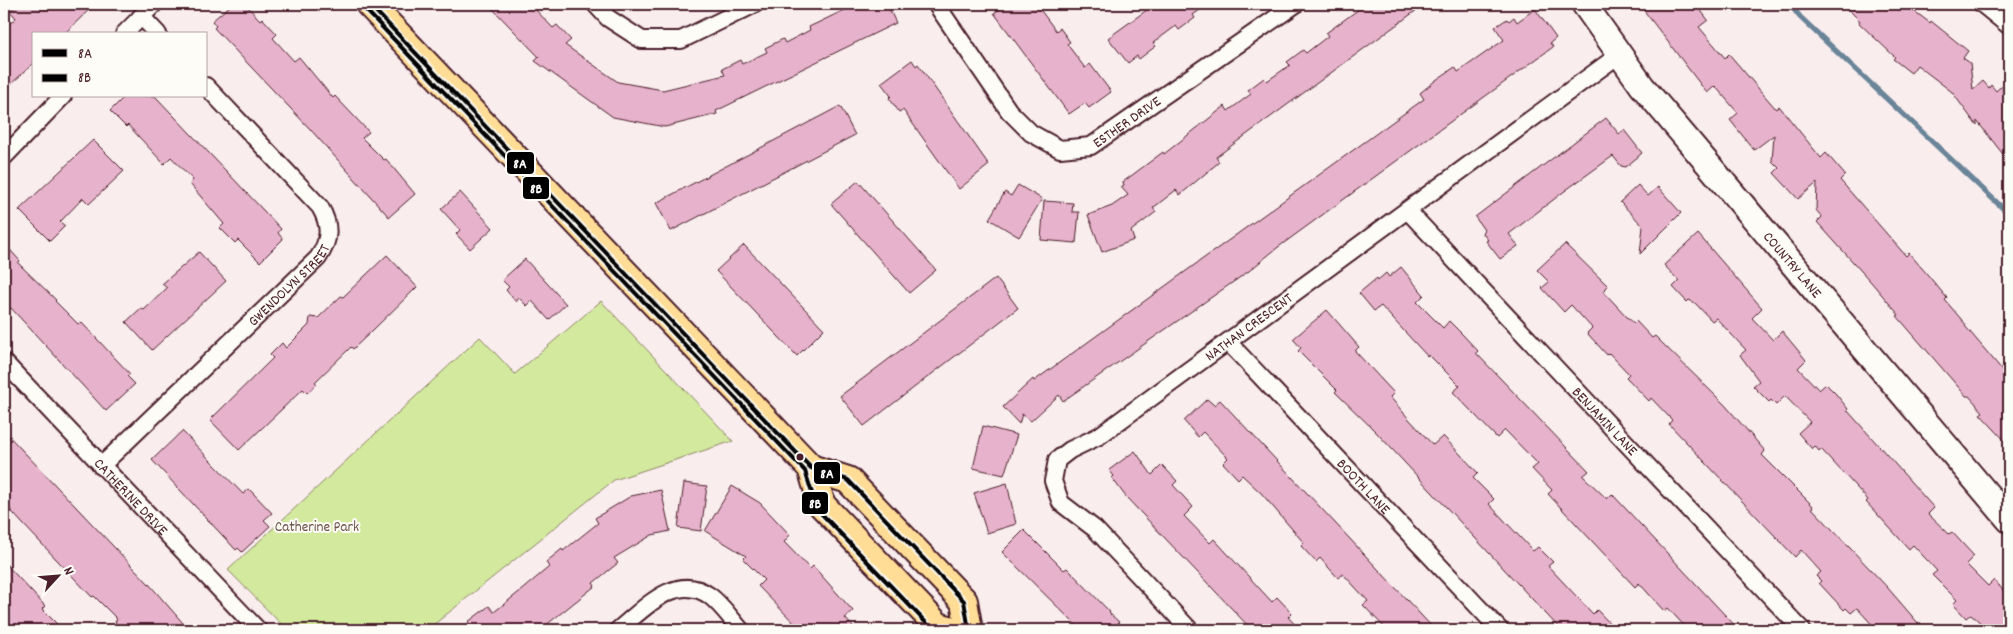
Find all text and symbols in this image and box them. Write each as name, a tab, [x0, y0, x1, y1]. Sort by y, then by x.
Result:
legend	[32, 32, 208, 98]
text: 8A	[78, 44, 92, 66]
text: 8B	[78, 68, 91, 90]
street label: ESTHER DRIVE	[1089, 92, 1166, 154]
line badge: 8A	[506, 151, 535, 175]
text: 8A	[513, 155, 527, 175]
line badge: 8B	[522, 176, 550, 200]
text: 8B	[530, 180, 542, 200]
street label: COUNTRY LANE	[1757, 227, 1826, 304]
street label: GWENDOLYN STREET	[244, 241, 337, 332]
street label: NATHAN CRESCENT	[1201, 288, 1298, 368]
street label: BENJAMIN LANE	[1566, 383, 1642, 462]
unlabelled marker	[795, 452, 805, 462]
street label: CATHERINE DRIVE	[88, 454, 172, 541]
street label: BOOTH LANE	[1330, 454, 1395, 520]
line badge: 8A	[813, 461, 841, 485]
text: 8A	[820, 465, 834, 485]
line badge: 8B	[801, 491, 829, 515]
text: 8B	[809, 495, 821, 515]
park label: Catherine Park	[275, 517, 359, 539]
north arrow	[32, 552, 82, 602]
text: N	[57, 564, 78, 579]

